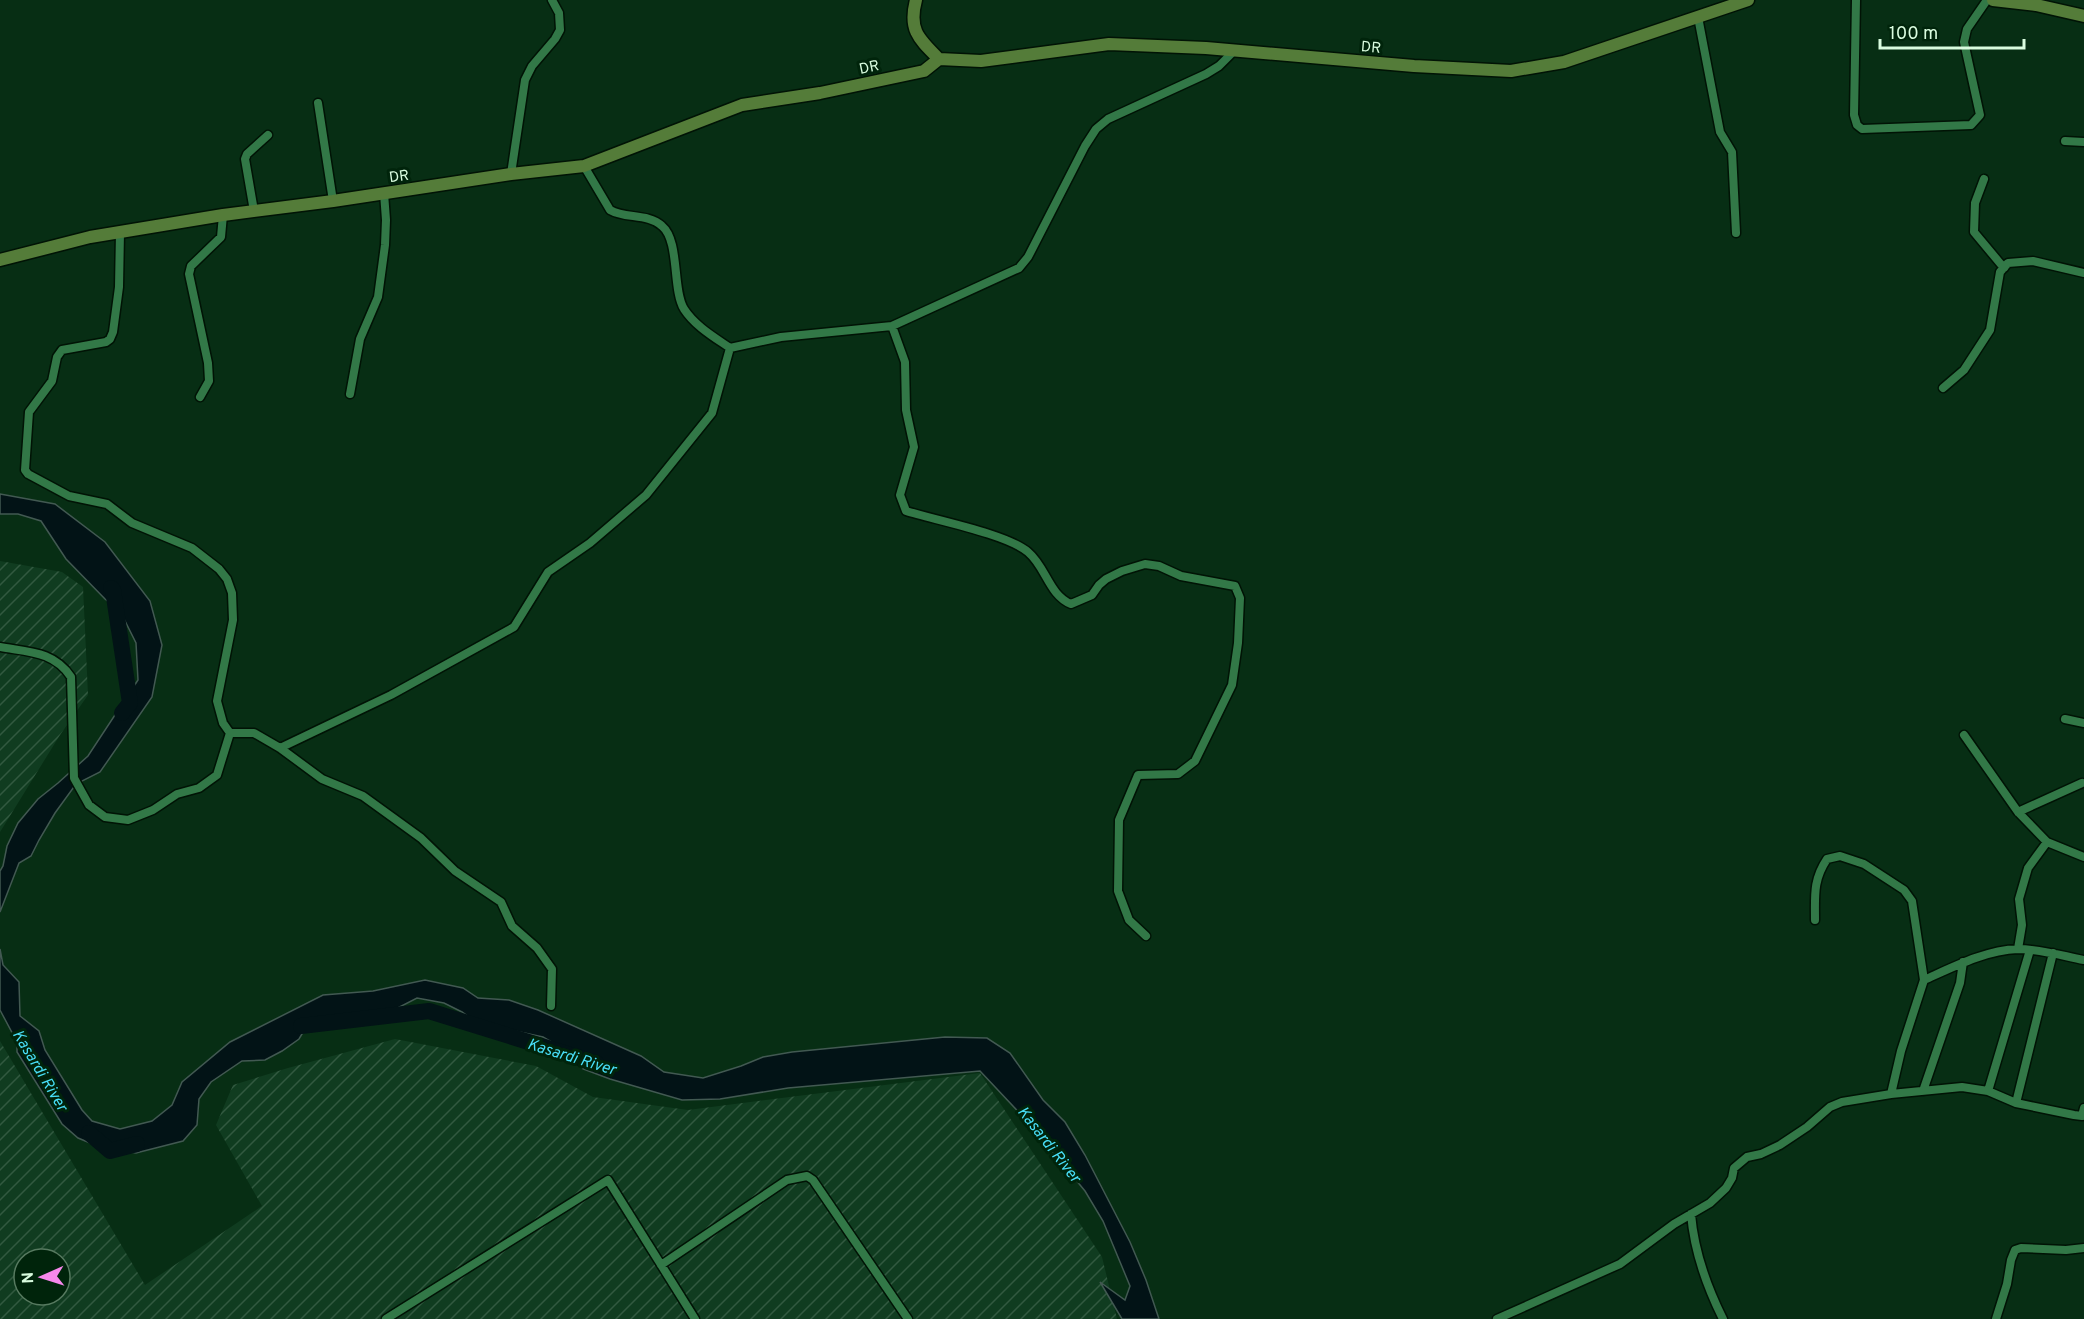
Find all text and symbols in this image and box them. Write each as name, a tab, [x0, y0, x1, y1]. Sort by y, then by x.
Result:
scale bar	[1880, 12, 2024, 50]
text: 100 m	[1889, 23, 1938, 46]
street label: DR	[1360, 38, 1382, 59]
street label: DR	[857, 57, 881, 80]
street label: DR	[388, 167, 411, 188]
water label: Kasardi River	[7, 1027, 72, 1117]
water label: Kasardi River	[525, 1035, 620, 1081]
water label: Kasardi River	[1012, 1103, 1086, 1189]
north arrow	[12, 1247, 72, 1307]
text: N	[19, 1271, 39, 1284]

